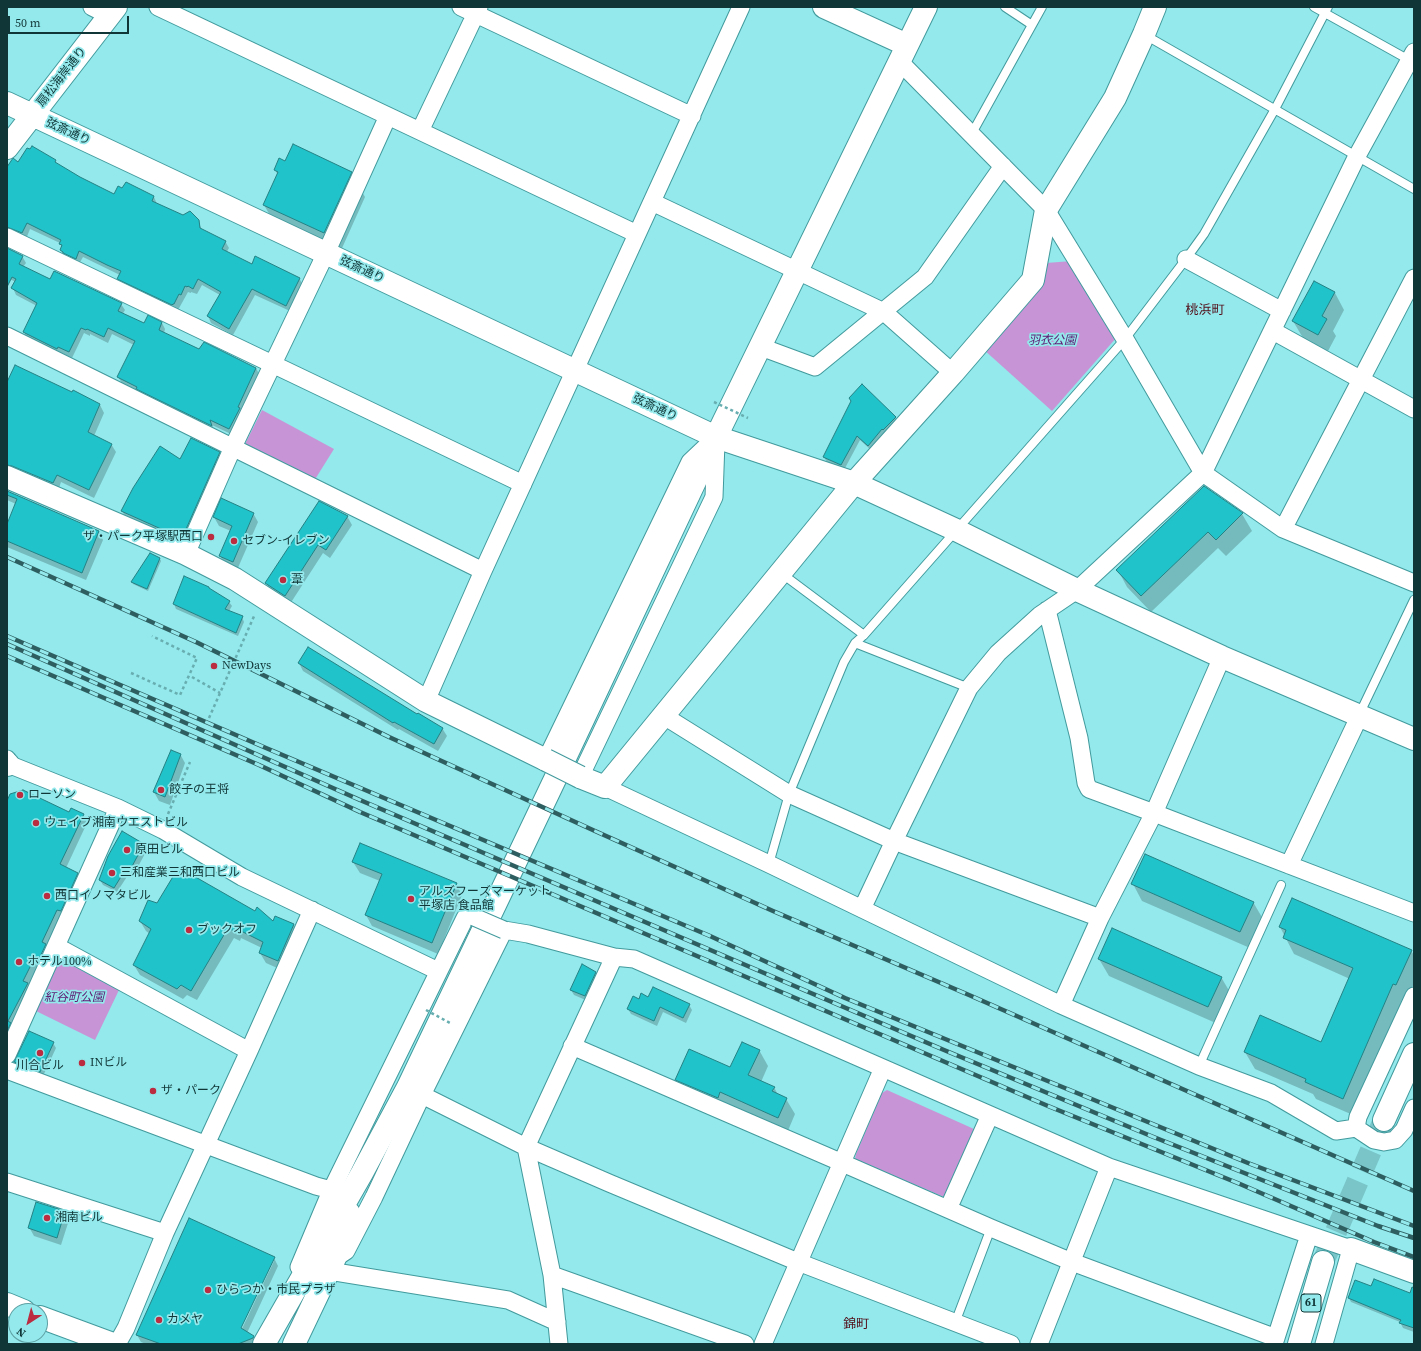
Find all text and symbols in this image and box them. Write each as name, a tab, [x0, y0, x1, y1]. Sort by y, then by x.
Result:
scale bar	[10, 8, 131, 34]
text: 50 m	[15, 15, 41, 31]
street label: 扇松海岸通り	[34, 44, 90, 110]
street label: 弦斎通り	[43, 115, 93, 149]
street label: 弦斎通り	[337, 253, 387, 287]
district label: 桃浜町	[1186, 303, 1224, 319]
park label: 羽衣公園	[1028, 334, 1076, 348]
street label: 弦斎通り	[630, 391, 680, 425]
place label: ザ・パーク平塚駅西口	[83, 530, 203, 544]
marker: ザ・パーク平塚駅西口	[206, 532, 216, 542]
place label: セブン-イレブン	[242, 534, 330, 548]
marker: セブン-イレブン	[229, 536, 239, 546]
place label: 葦	[291, 573, 303, 587]
marker: 葦	[278, 575, 288, 585]
place label: NewDays	[222, 659, 271, 673]
marker: NewDays	[209, 661, 219, 671]
place label: 餃子の王将	[169, 783, 229, 797]
marker: 餃子の王将	[156, 785, 166, 795]
place label: ローソン	[28, 788, 76, 802]
marker: ローソン	[15, 790, 25, 800]
place label: ウェイブ湘南ウエストビル	[44, 816, 188, 830]
marker: ウェイブ湘南ウエストビル	[31, 818, 41, 828]
place label: 原田ビル	[135, 843, 183, 857]
marker: 原田ビル	[122, 845, 132, 855]
place label: 三和産業三和西口ビル	[120, 866, 240, 880]
marker: 三和産業三和西口ビル	[107, 868, 117, 878]
place label: アルズフーズマーケット 平塚店 食品館	[419, 885, 551, 913]
place label: 西口イノマタビル	[55, 889, 151, 903]
marker: 西口イノマタビル	[42, 891, 52, 901]
marker: アルズフーズマーケット 平塚店 食品館	[406, 894, 416, 904]
place label: ブックオフ	[197, 923, 257, 937]
marker: ブックオフ	[184, 925, 194, 935]
place label: ホテル100%	[27, 955, 92, 969]
marker: ホテル100%	[14, 957, 24, 967]
park label: 紅谷町公園	[44, 991, 104, 1005]
marker: 川合ビル	[35, 1048, 45, 1058]
place label: INビル	[90, 1056, 127, 1070]
marker: INビル	[77, 1058, 87, 1068]
place label: 川合ビル	[16, 1059, 64, 1073]
place label: ザ・パーク	[161, 1084, 221, 1098]
marker: ザ・パーク	[148, 1086, 158, 1096]
place label: 湘南ビル	[55, 1211, 103, 1225]
marker: 湘南ビル	[42, 1213, 52, 1223]
place label: ひらつか・市民プラザ	[216, 1283, 336, 1297]
marker: ひらつか・市民プラザ	[203, 1285, 213, 1295]
road number: 61	[1301, 1294, 1321, 1312]
north arrow	[8, 1303, 48, 1343]
place label: カメヤ	[167, 1313, 203, 1327]
marker: カメヤ	[154, 1315, 164, 1325]
district label: 錦町	[843, 1317, 869, 1333]
text: N	[14, 1324, 29, 1341]

